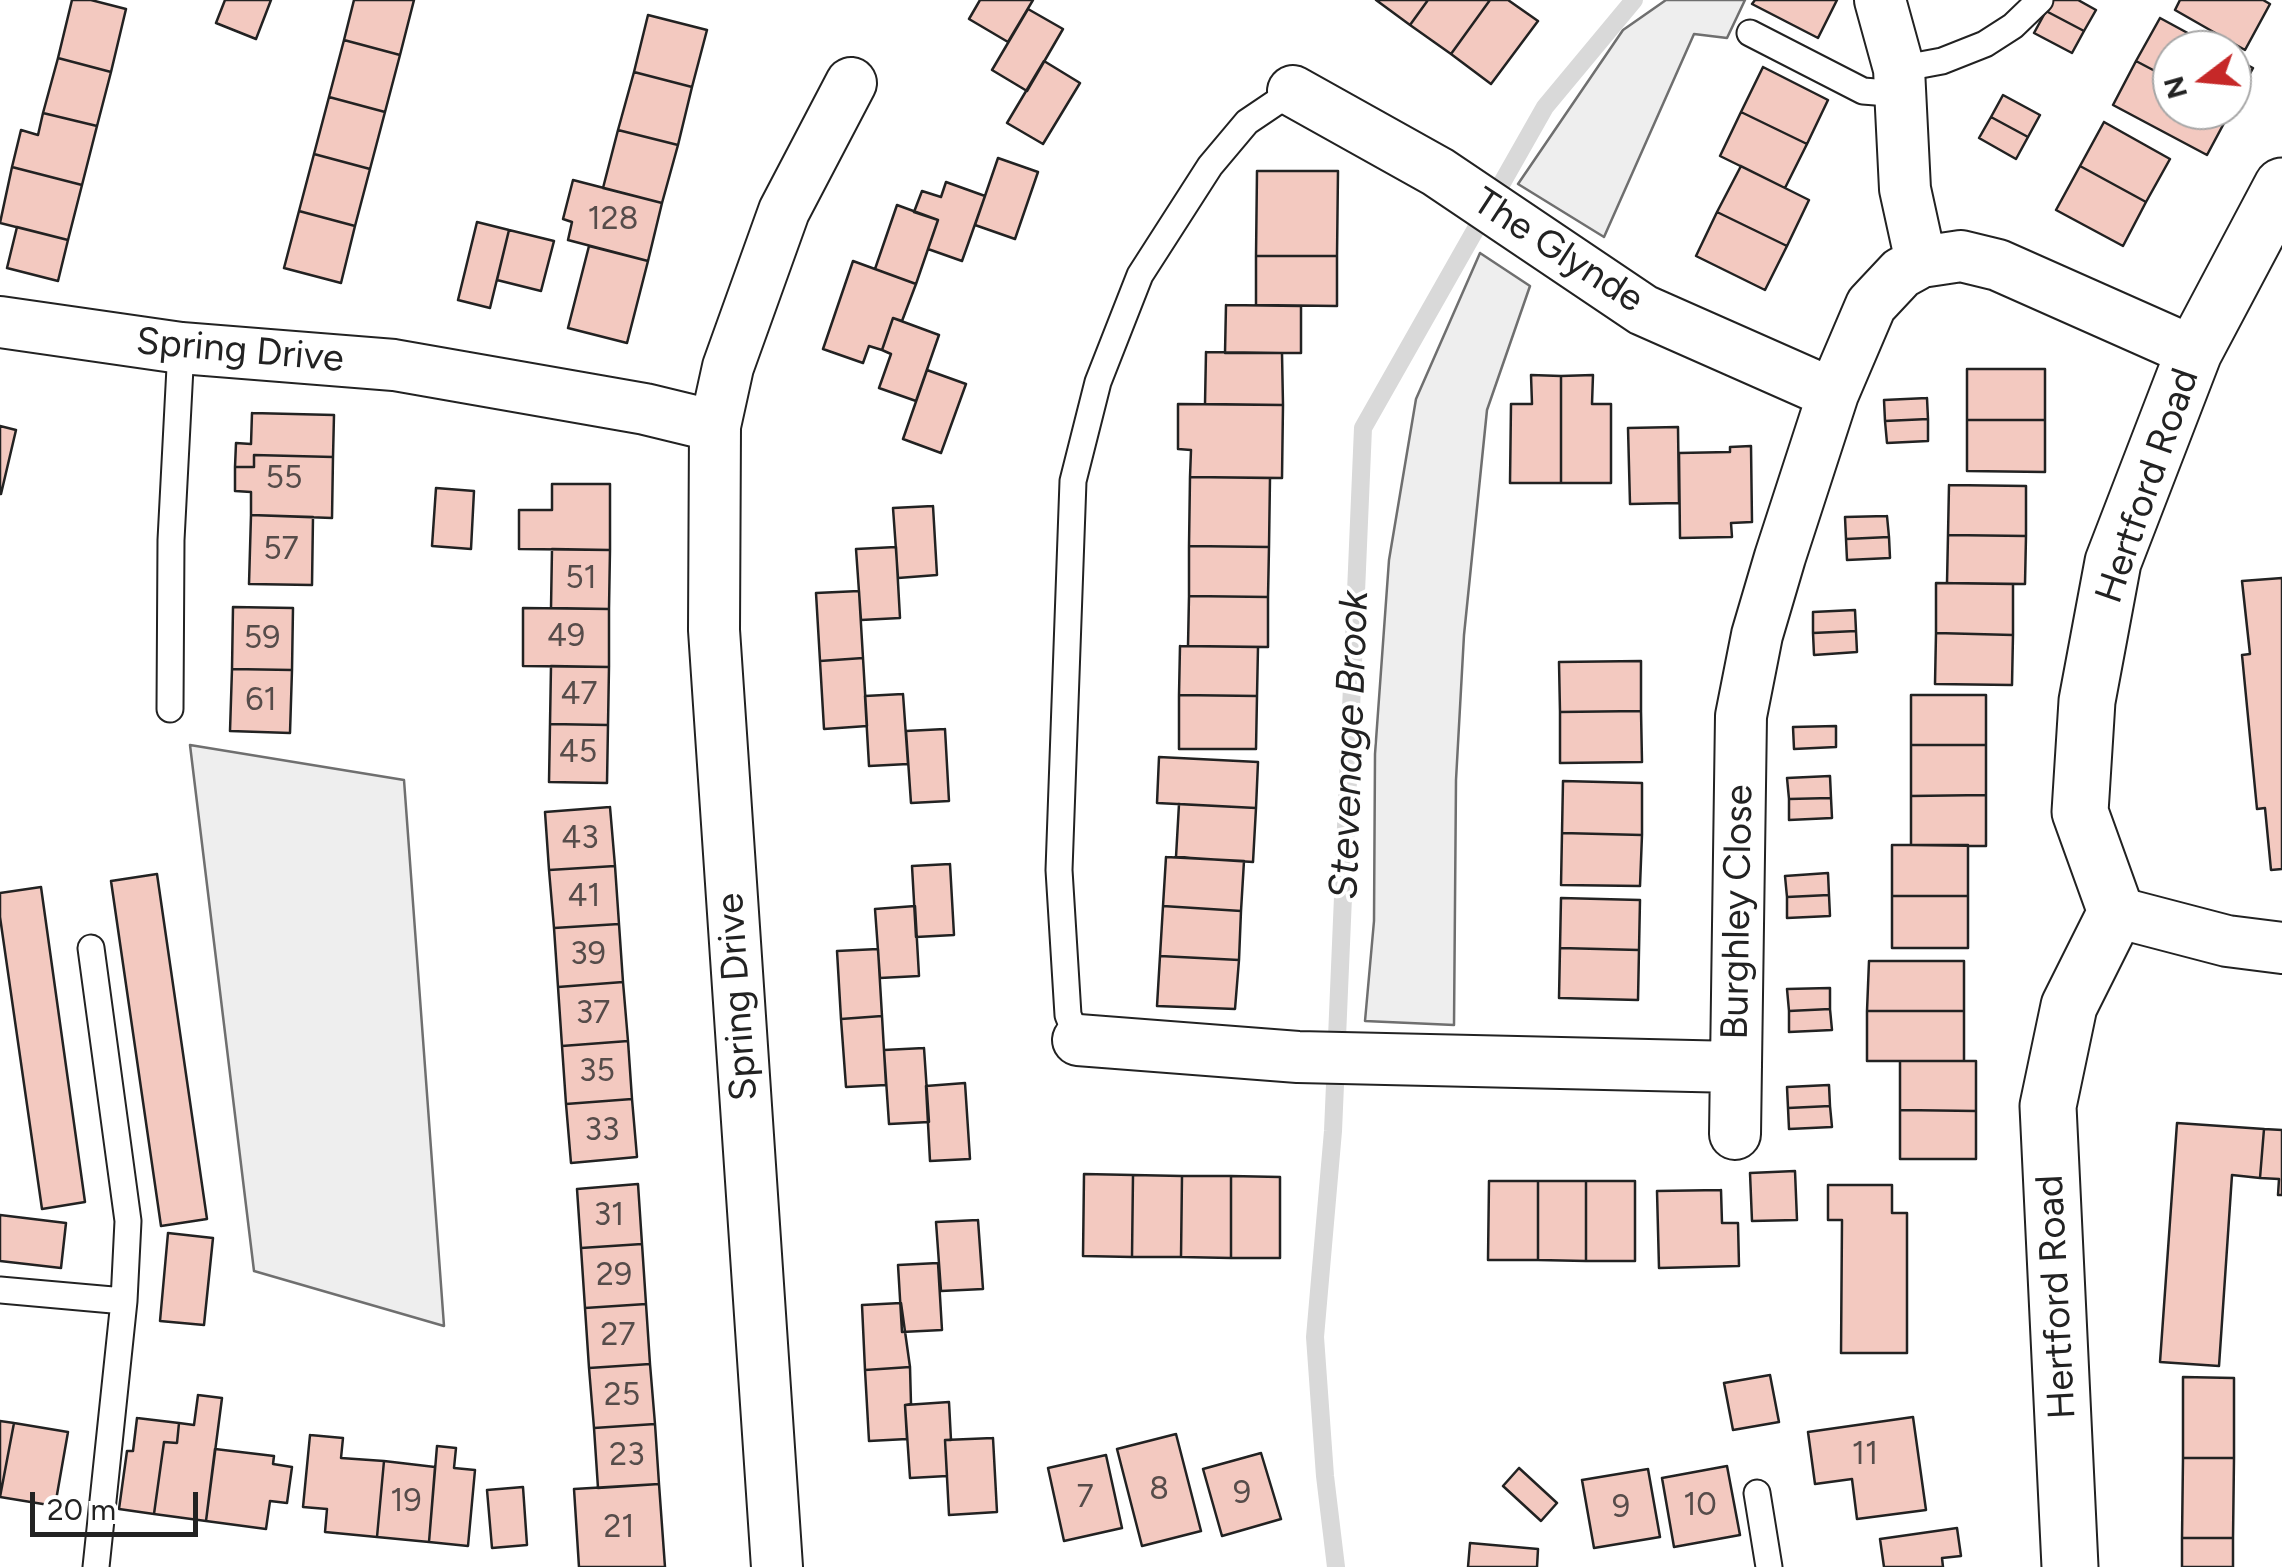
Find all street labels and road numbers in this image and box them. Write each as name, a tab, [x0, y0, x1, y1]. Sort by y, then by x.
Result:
street label: The Glynde	[1464, 179, 1652, 323]
street label: Spring Drive	[134, 319, 346, 383]
street label: Hertford Road	[2087, 363, 2209, 609]
street label: Burghley Close	[1713, 784, 1763, 1040]
street label: Spring Drive	[708, 892, 768, 1102]
street label: Hertford Road	[2028, 1174, 2086, 1420]

